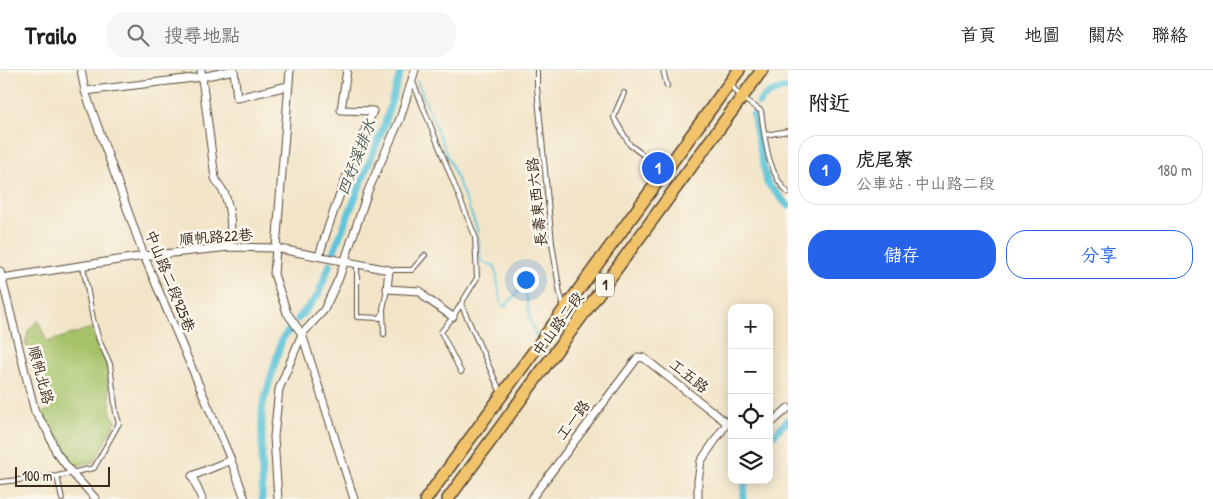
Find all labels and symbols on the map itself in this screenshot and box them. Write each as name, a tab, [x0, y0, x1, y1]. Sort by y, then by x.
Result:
water label: 四好溪排水	[331, 115, 381, 198]
pin: 1	[642, 149, 674, 187]
street label: 長壽東西六路	[521, 156, 552, 248]
street label: 順帆路22巷	[178, 223, 254, 250]
street label: 中山路二段925巷	[140, 226, 201, 335]
your location	[513, 267, 539, 293]
road number: 1	[596, 274, 614, 296]
street label: 中山路二段	[527, 287, 588, 360]
street label: 順帆北路	[24, 343, 59, 407]
street label: 工五路	[665, 353, 714, 398]
street label: 工一路	[551, 395, 595, 444]
scale bar	[15, 464, 110, 487]

